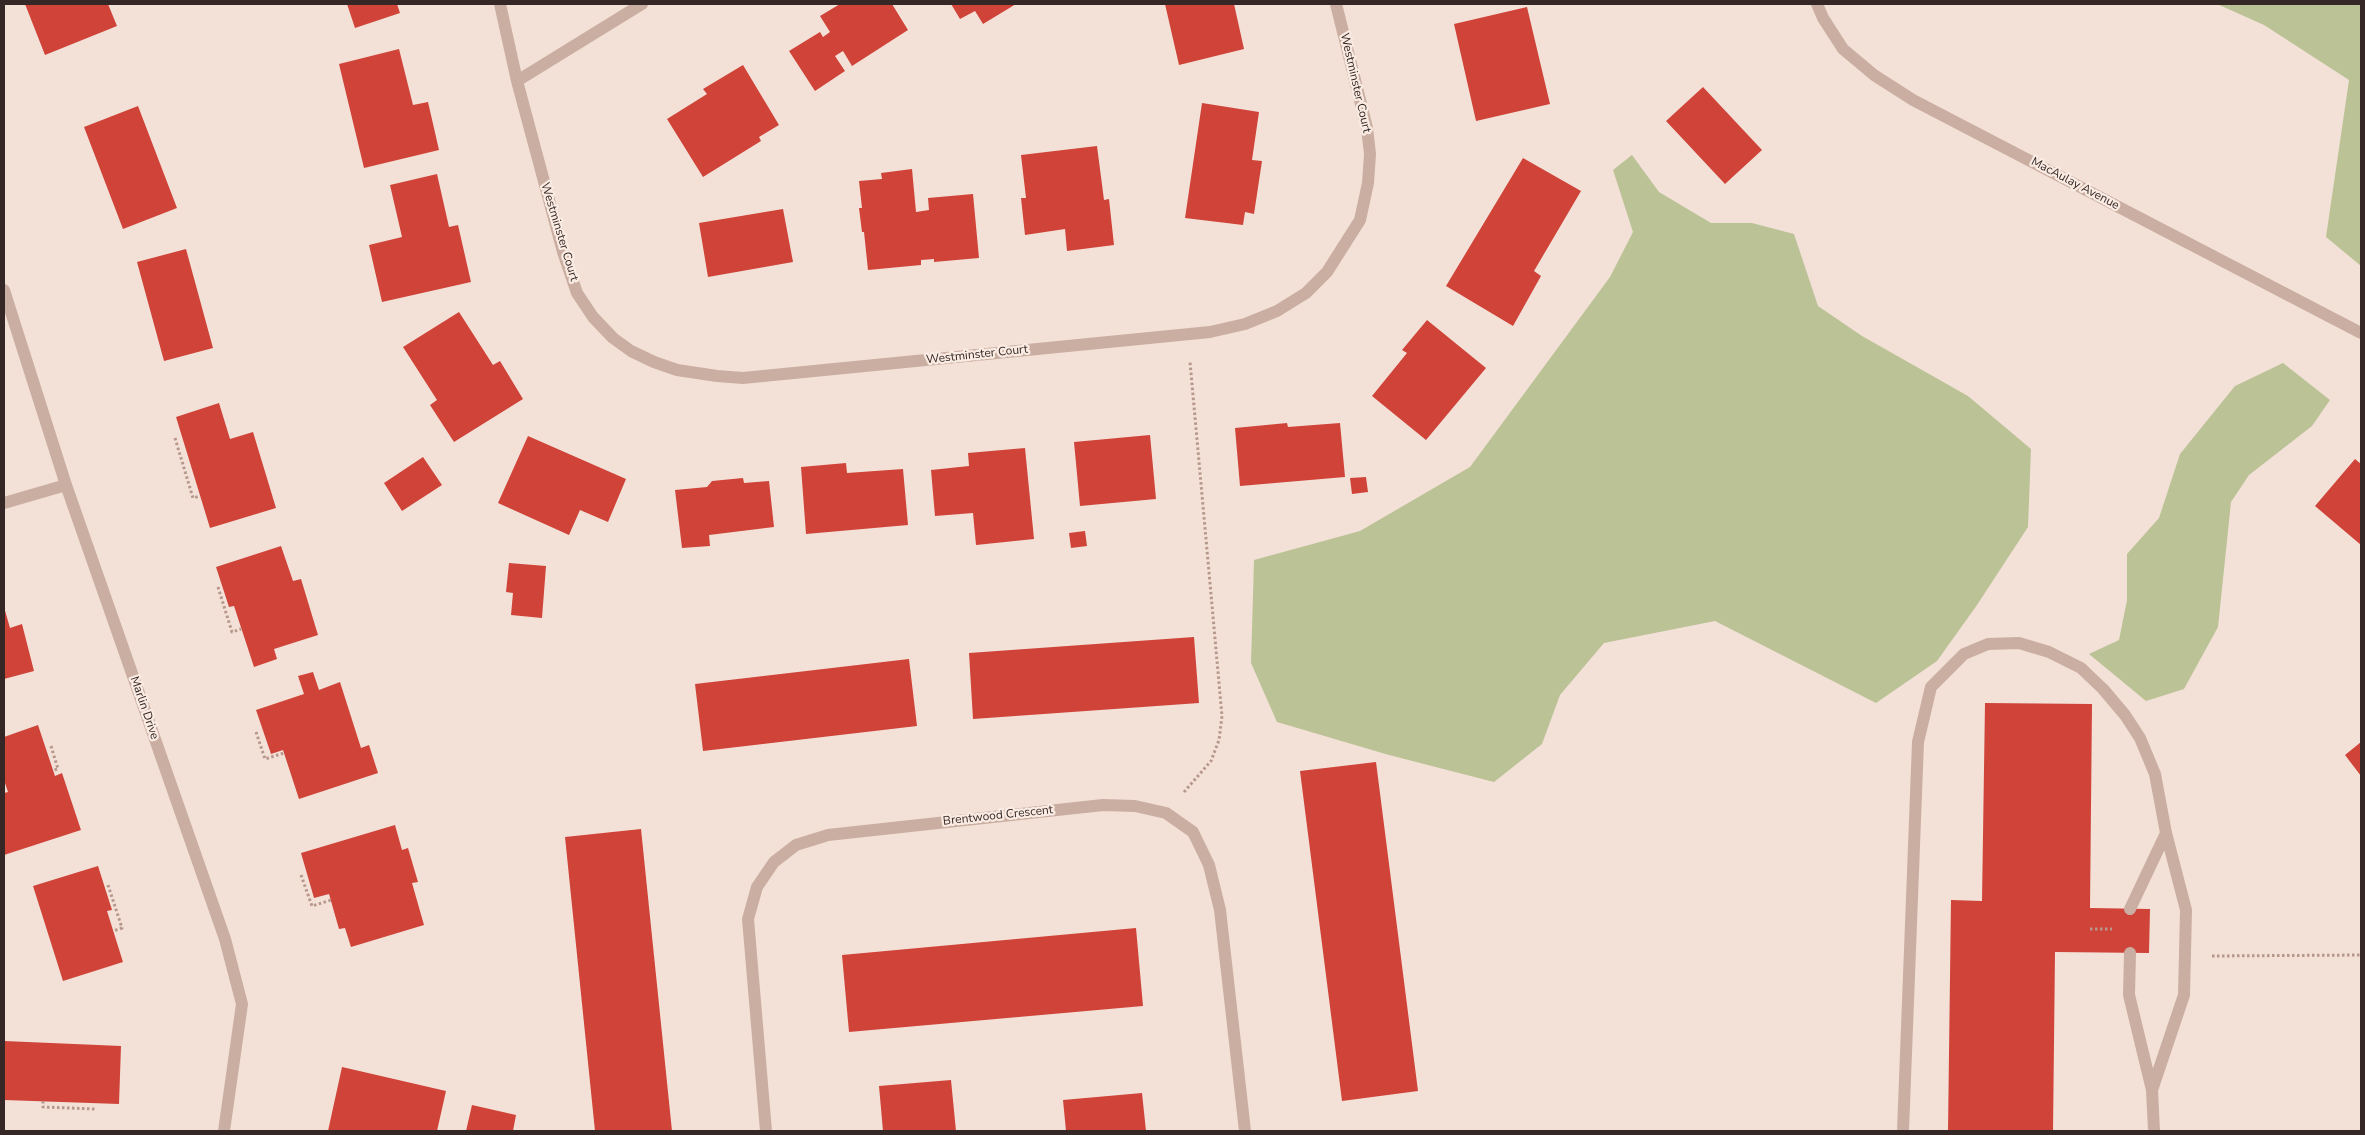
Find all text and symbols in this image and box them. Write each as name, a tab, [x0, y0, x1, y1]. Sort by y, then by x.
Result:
street label: Westminster Court	[1336, 32, 1374, 134]
street label: MacAulay Avenue	[2029, 155, 2121, 213]
street label: Westminster Court	[537, 181, 581, 283]
street label: Westminster Court	[925, 342, 1029, 368]
street label: Marlin Drive	[127, 675, 161, 741]
street label: Brentwood Crescent	[942, 803, 1054, 829]

